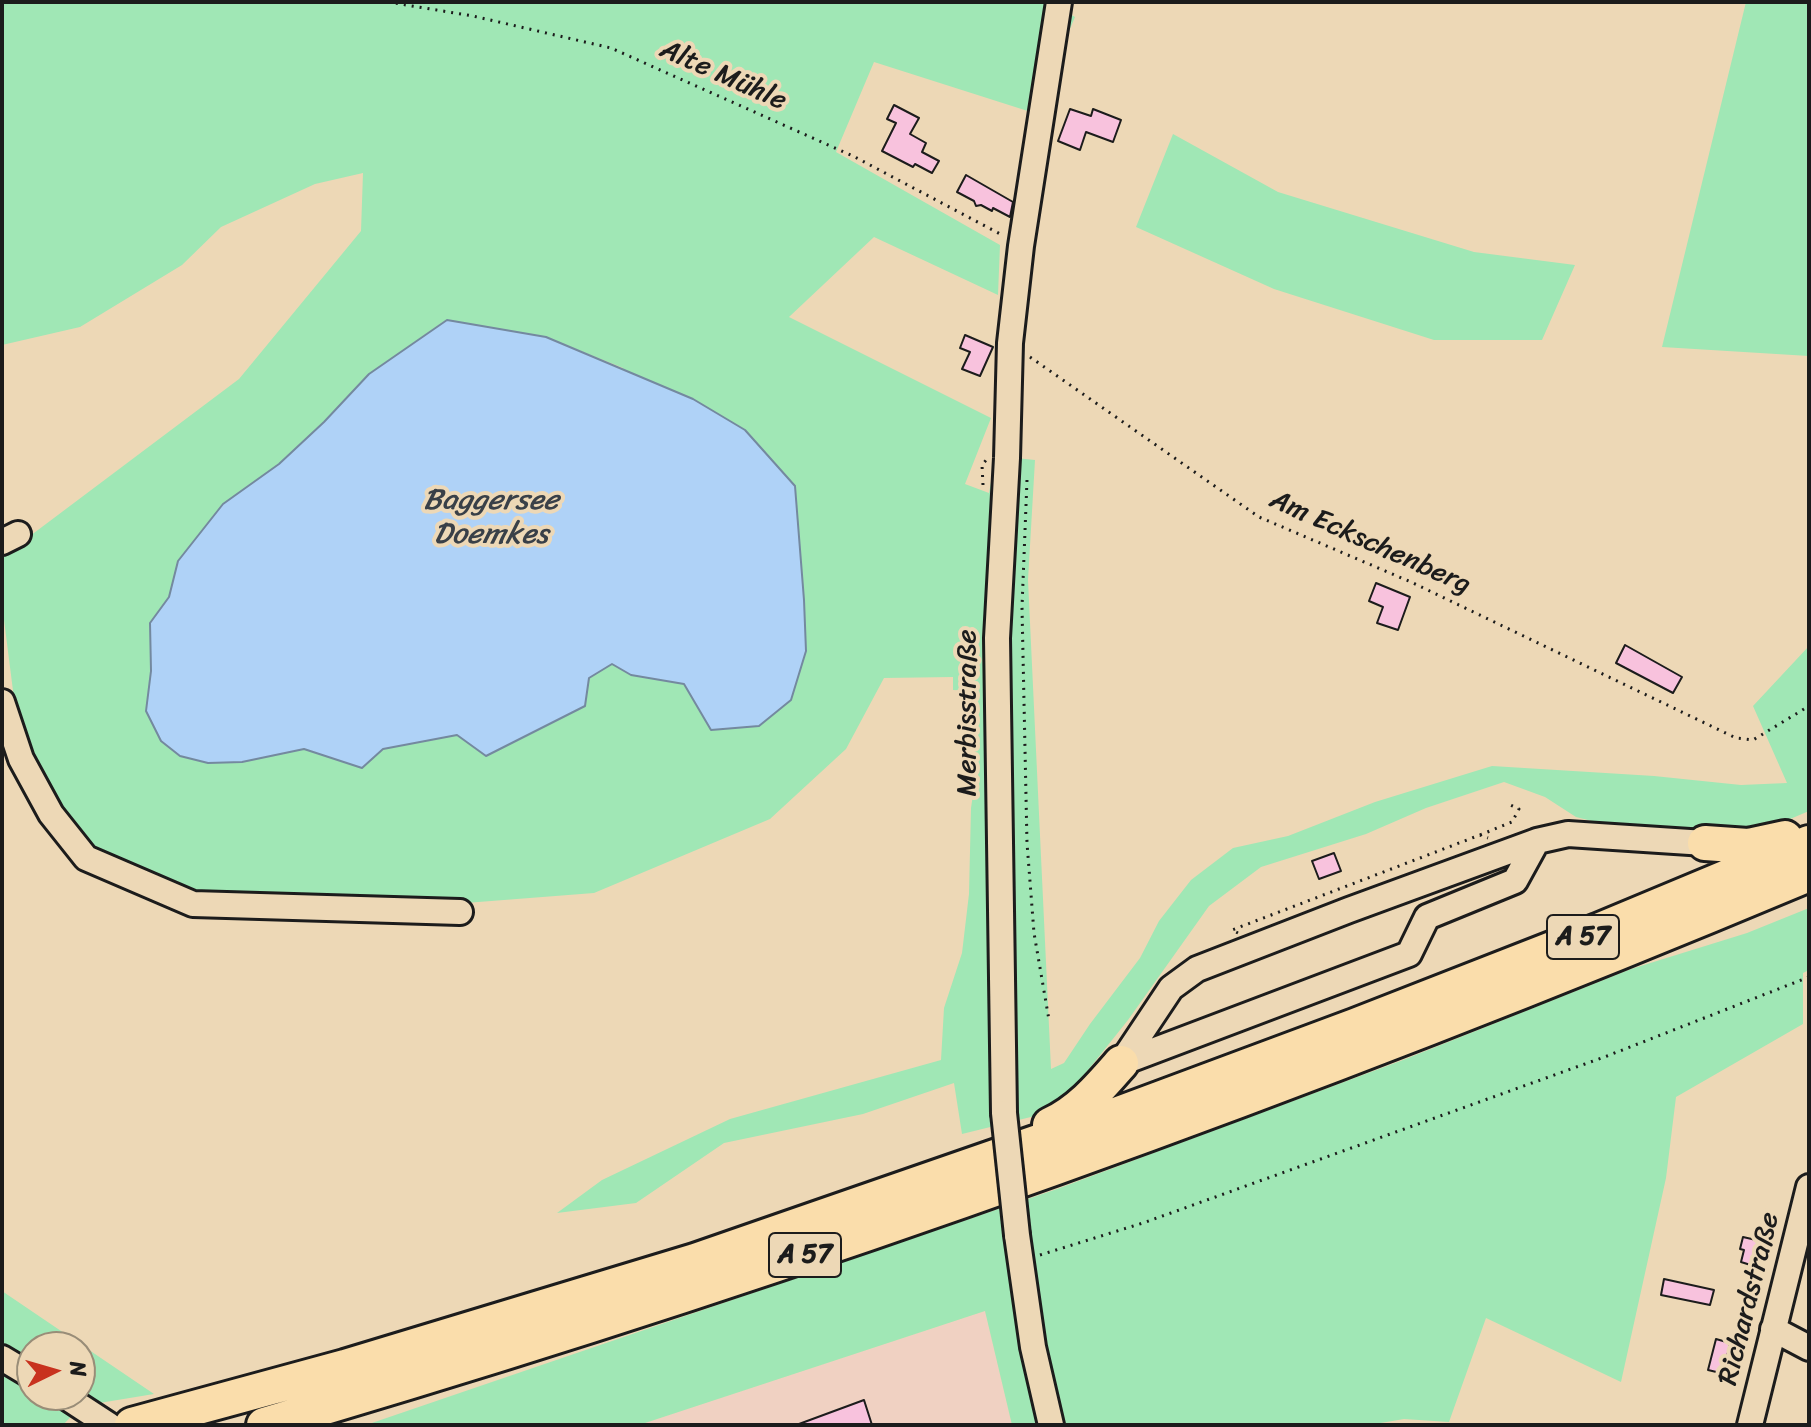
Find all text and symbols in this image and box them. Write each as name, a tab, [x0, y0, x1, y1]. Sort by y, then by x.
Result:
street label: Alte Mühle	[654, 33, 792, 119]
water label: Baggersee Doemkes	[423, 483, 559, 554]
street label: Am Eckschenberg	[1264, 484, 1476, 602]
street label: Merbisstraße	[951, 629, 985, 797]
road number: A 57	[1547, 915, 1619, 959]
street label: Richardstraße	[1712, 1209, 1788, 1389]
road number: A 57	[769, 1233, 841, 1277]
north arrow	[16, 1331, 96, 1411]
text: N	[58, 1360, 99, 1378]

